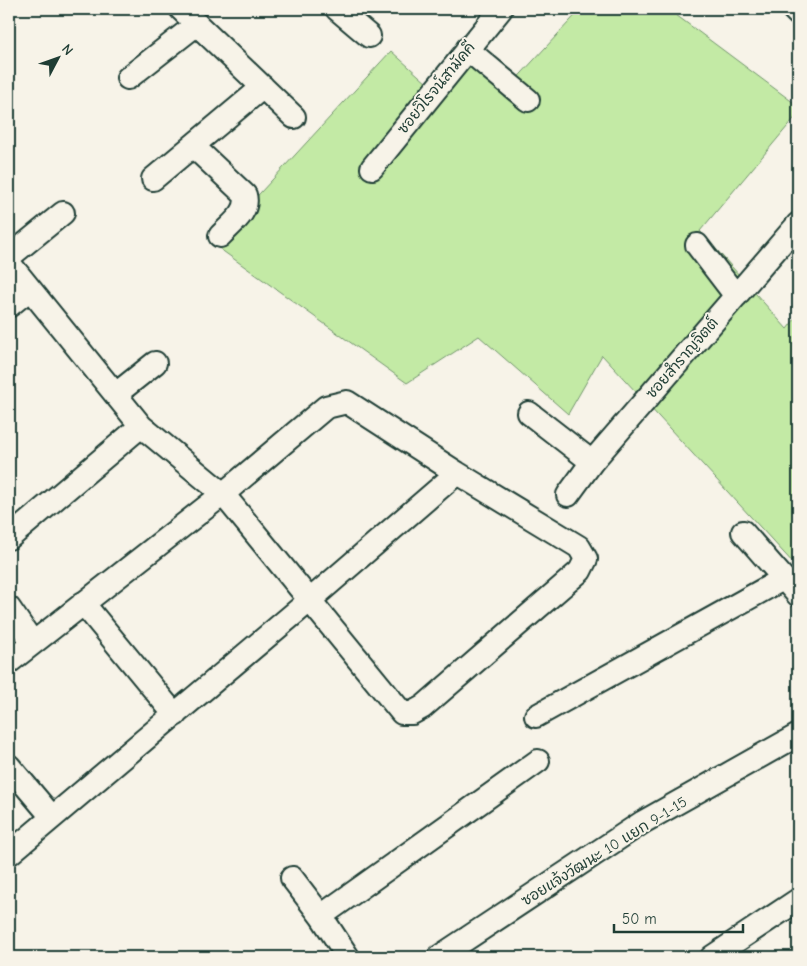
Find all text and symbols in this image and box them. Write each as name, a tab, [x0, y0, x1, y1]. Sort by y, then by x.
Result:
north arrow	[32, 32, 82, 82]
street label: ซอยวิโรจน์สามัคคี	[393, 38, 479, 138]
text: N	[58, 41, 77, 59]
street label: ซอยสำราญจิตต์	[641, 313, 722, 402]
street label: ซอยแจ้งวัฒนะ 10 แยก 9-1-15	[517, 792, 690, 910]
scale bar	[614, 901, 743, 933]
text: 50 m	[622, 910, 657, 928]

